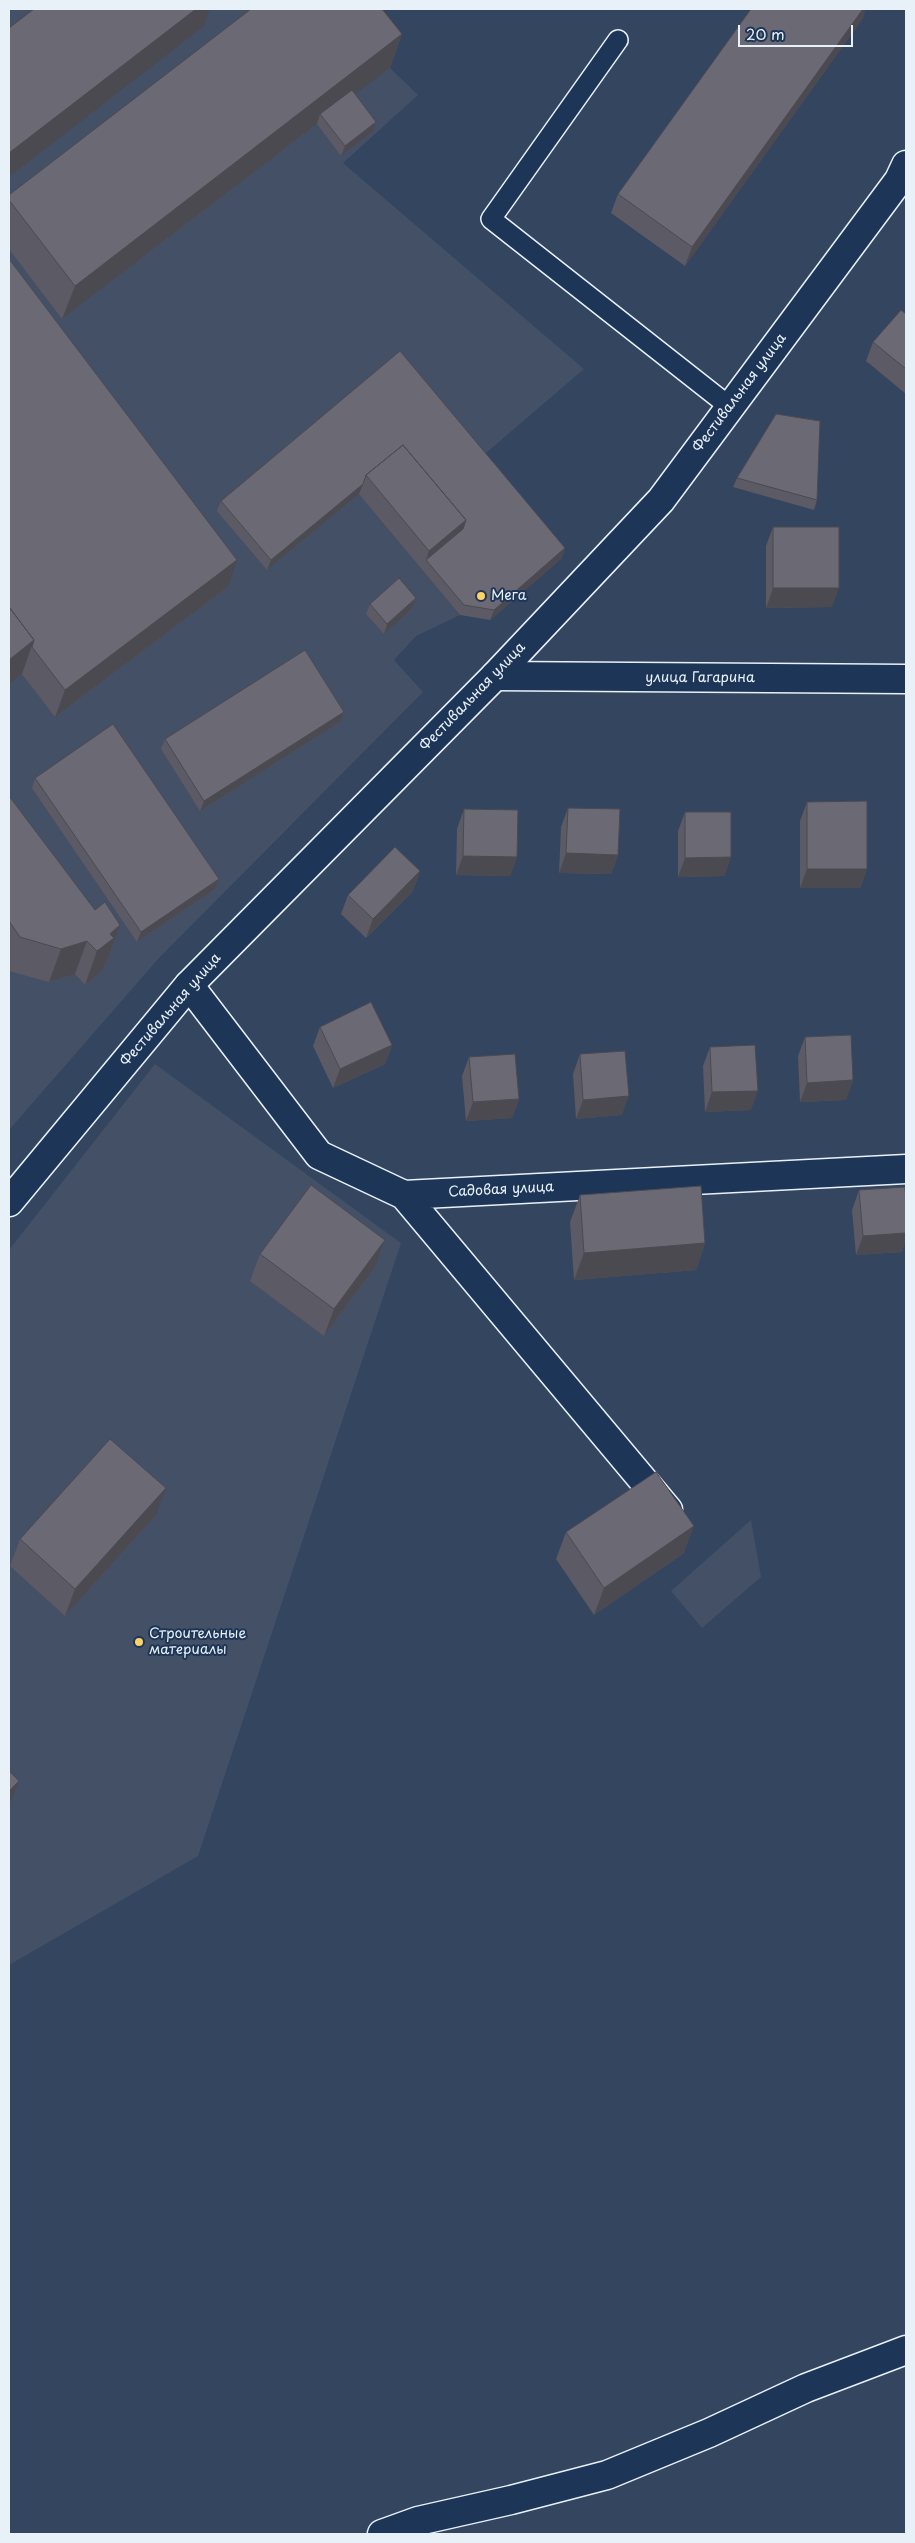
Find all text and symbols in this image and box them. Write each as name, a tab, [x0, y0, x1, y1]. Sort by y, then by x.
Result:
scale bar	[740, 15, 855, 47]
text: 20 m	[746, 22, 785, 45]
street label: Фестивальная улица	[690, 330, 790, 456]
place label: Мега	[491, 588, 526, 604]
marker: Мега	[475, 590, 487, 602]
street label: Фестивальная улица	[417, 639, 529, 755]
street label: улица Гагарина	[645, 670, 755, 686]
street label: Фестивальная улица	[117, 950, 225, 1070]
street label: Садовая улица	[448, 1179, 554, 1201]
place label: Строительные материалы	[149, 1626, 246, 1658]
marker: Строительные материалы	[133, 1636, 145, 1648]

